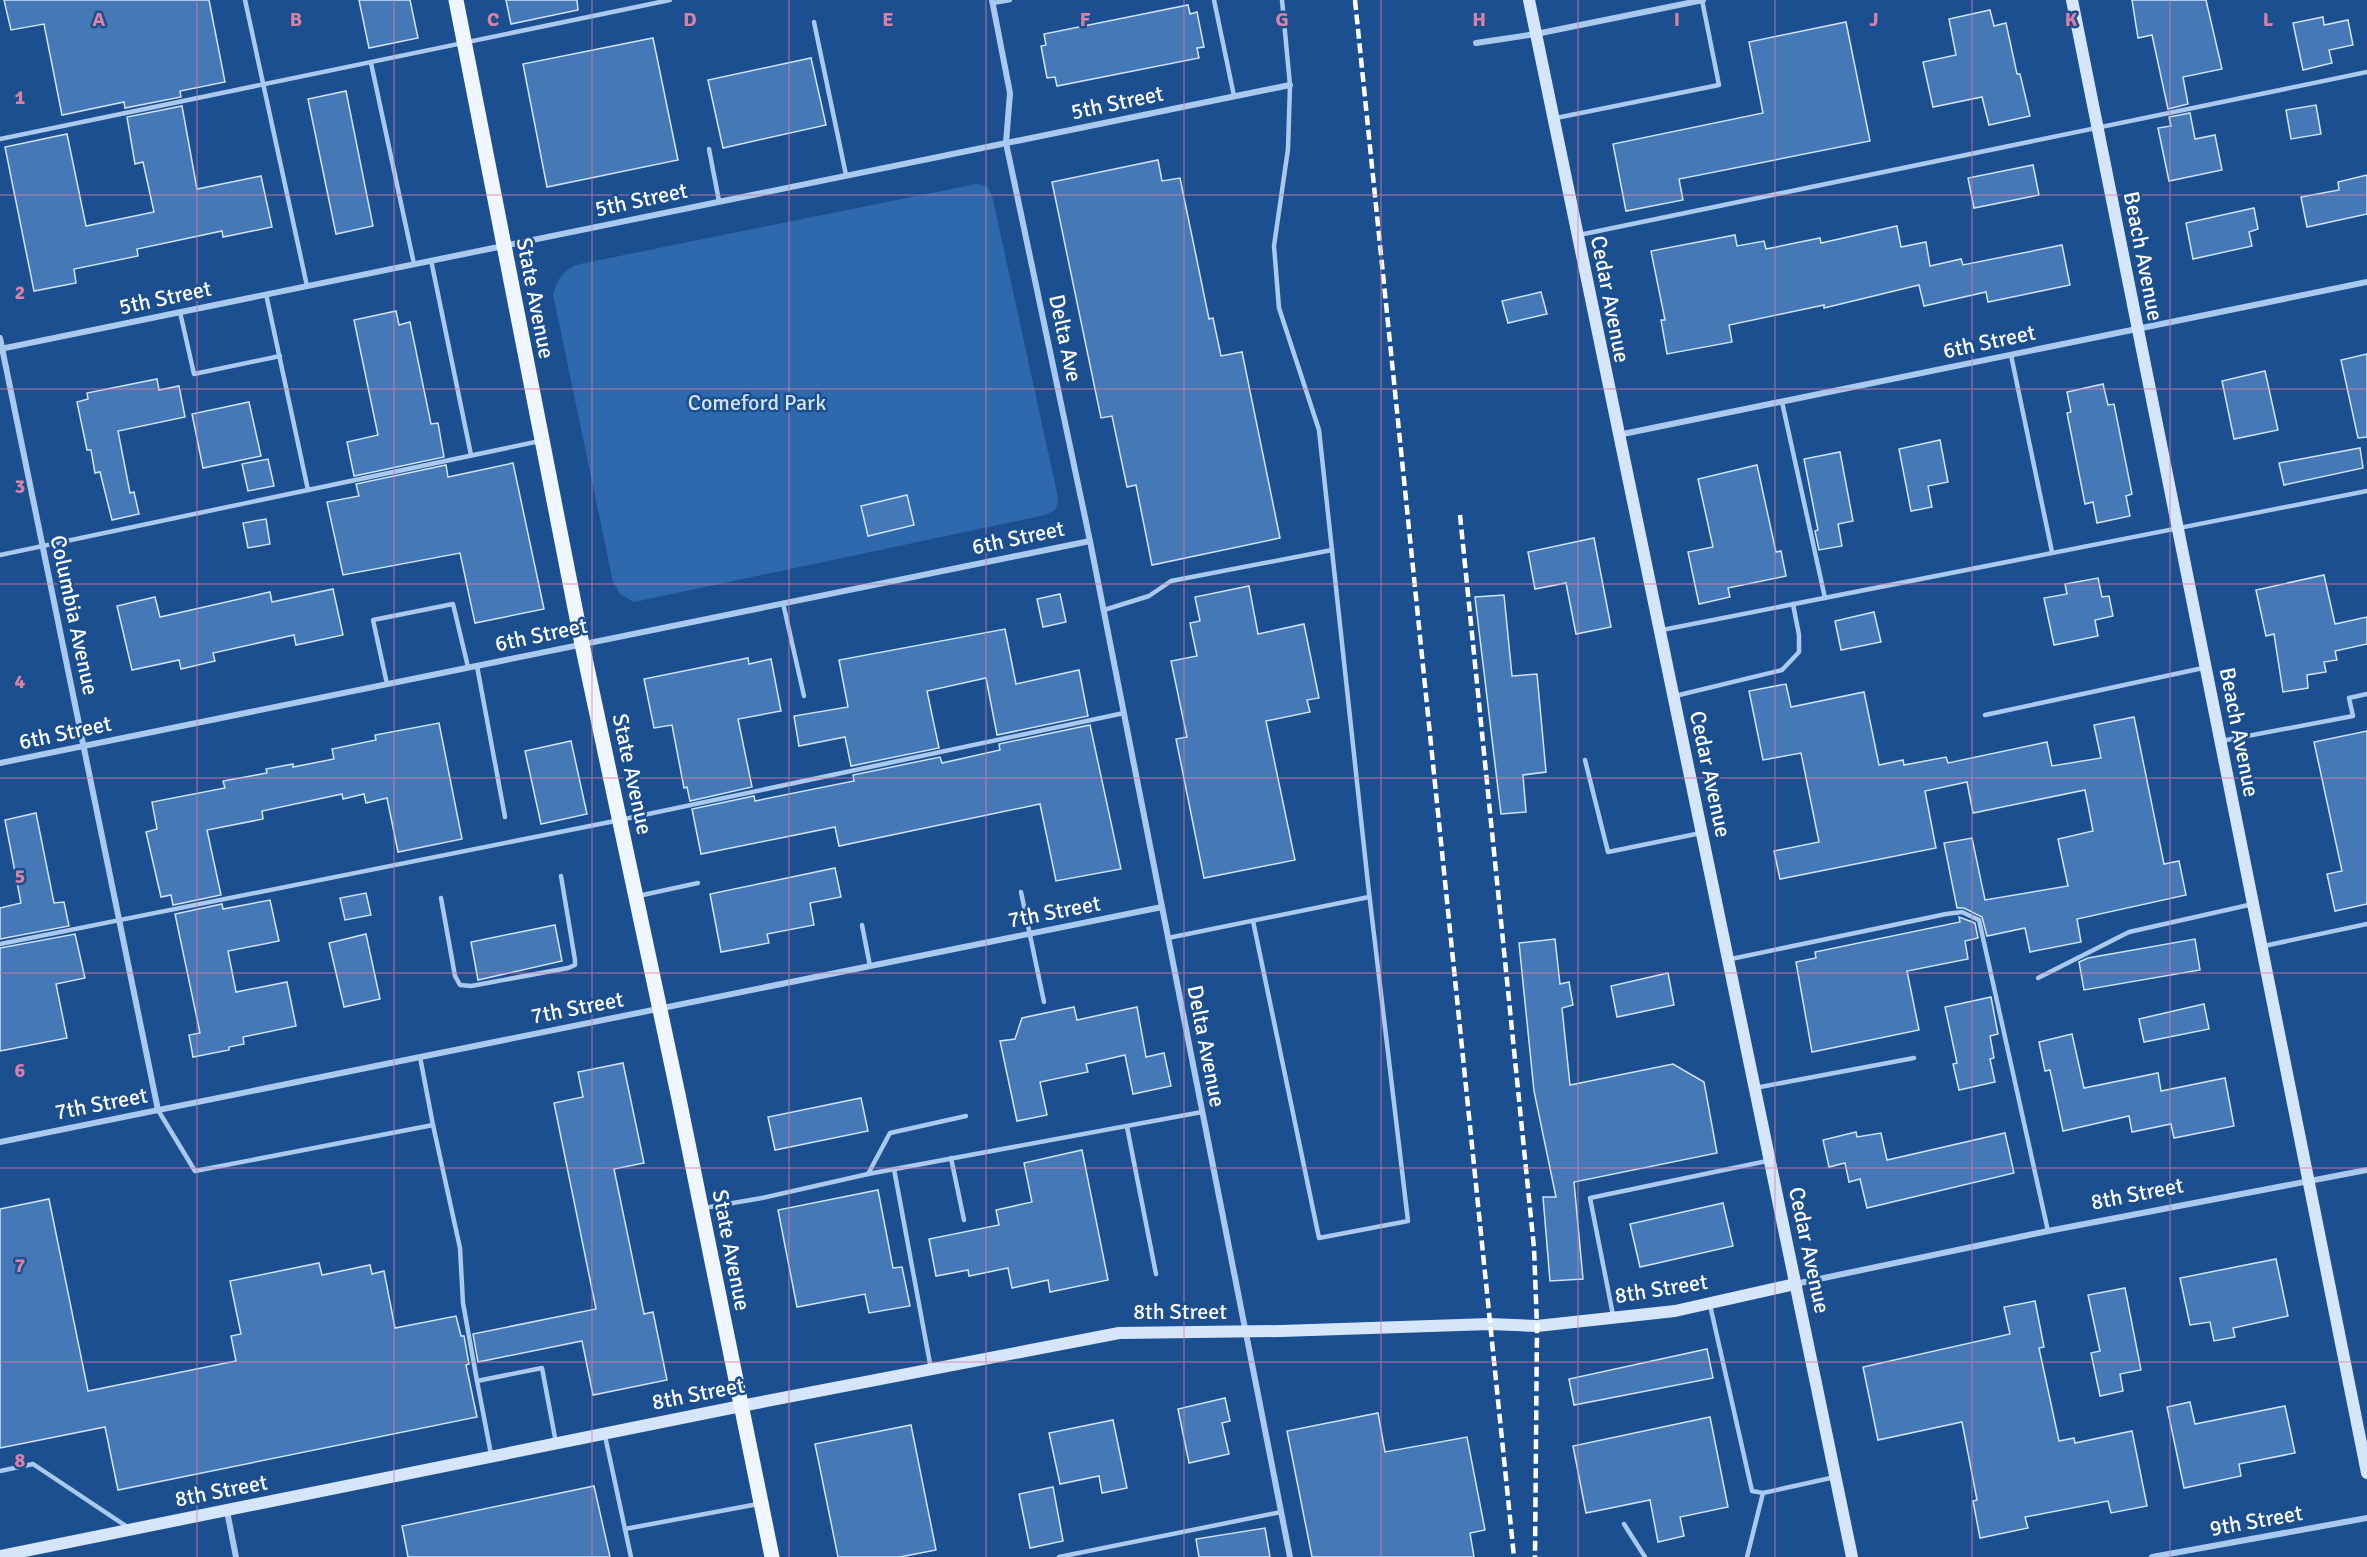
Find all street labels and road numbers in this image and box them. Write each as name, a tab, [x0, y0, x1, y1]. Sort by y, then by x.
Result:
street label: 5th Street	[1068, 79, 1166, 125]
street label: 5th Street	[592, 176, 690, 222]
street label: Beach Avenue	[2118, 189, 2169, 323]
street label: Cedar Avenue	[1585, 233, 1636, 365]
street label: State Avenue	[511, 235, 560, 361]
street label: 5th Street	[116, 274, 214, 320]
street label: Delta Ave	[1043, 292, 1088, 384]
street label: 6th Street	[1940, 318, 2038, 364]
street label: 6th Street	[969, 514, 1067, 560]
street label: Columbia Avenue	[44, 533, 105, 697]
street label: 6th Street	[492, 611, 590, 657]
street label: Beach Avenue	[2214, 665, 2265, 799]
street label: Cedar Avenue	[1684, 708, 1737, 840]
street label: 6th Street	[16, 709, 114, 755]
street label: State Avenue	[607, 711, 659, 837]
street label: 7th Street	[1006, 889, 1103, 934]
street label: Delta Avenue	[1181, 983, 1232, 1109]
street label: 7th Street	[529, 985, 626, 1030]
street label: 7th Street	[53, 1081, 150, 1126]
street label: 8th Street	[2089, 1171, 2186, 1216]
street label: Cedar Avenue	[1783, 1184, 1836, 1316]
street label: State Avenue	[707, 1187, 756, 1313]
street label: 8th Street	[1613, 1268, 1710, 1309]
street label: 8th Street	[1133, 1298, 1227, 1325]
street label: 8th Street	[650, 1371, 747, 1416]
street label: 8th Street	[173, 1468, 270, 1513]
street label: 9th Street	[2208, 1499, 2305, 1542]

